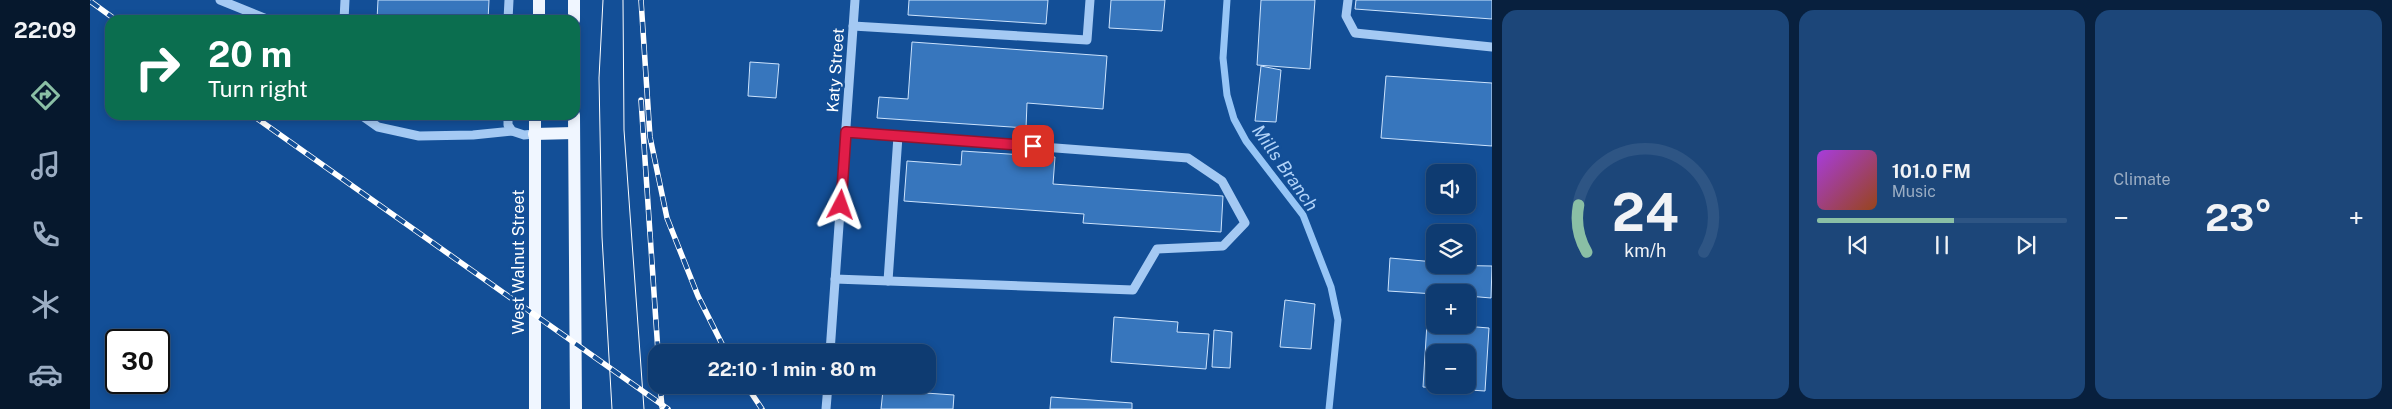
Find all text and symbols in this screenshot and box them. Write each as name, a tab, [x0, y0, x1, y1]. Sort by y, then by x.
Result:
text: 22:09	[14, 17, 76, 43]
street label: Katy Street	[823, 27, 848, 113]
text: 20 m	[208, 34, 292, 75]
icon: right	[125, 35, 190, 100]
text: Turn right	[208, 76, 308, 102]
icon: directions	[28, 78, 63, 113]
water label: Mills Branch	[1248, 121, 1323, 215]
pin	[1012, 125, 1054, 167]
icon: arrive	[1019, 132, 1047, 160]
icon: music	[28, 148, 63, 183]
text: 101.0 FM	[1892, 160, 1971, 182]
map controls	[1426, 164, 1476, 394]
button: sound	[1426, 164, 1476, 214]
text: Climate	[2113, 170, 2171, 189]
position arrow	[814, 178, 866, 230]
text: 24	[1612, 182, 1679, 243]
text: Music	[1892, 182, 1936, 201]
street label: West Walnut Street	[509, 190, 528, 334]
text: 23°	[2205, 195, 2272, 240]
text: −	[2113, 201, 2129, 234]
text: +	[2348, 201, 2364, 234]
icon: phone	[28, 217, 63, 252]
button: layers	[1426, 224, 1476, 274]
icon: previous	[1844, 231, 1872, 259]
icon: pause	[1928, 231, 1956, 259]
icon: next	[2012, 231, 2040, 259]
text: km/h	[1624, 240, 1666, 261]
button: +	[1426, 284, 1476, 334]
icon: climate	[28, 287, 63, 322]
speed limit sign: 30	[105, 329, 170, 394]
button: −	[1426, 344, 1476, 394]
icon: car	[28, 357, 63, 392]
text: 22:10 · 1 min · 80 m	[708, 358, 876, 380]

